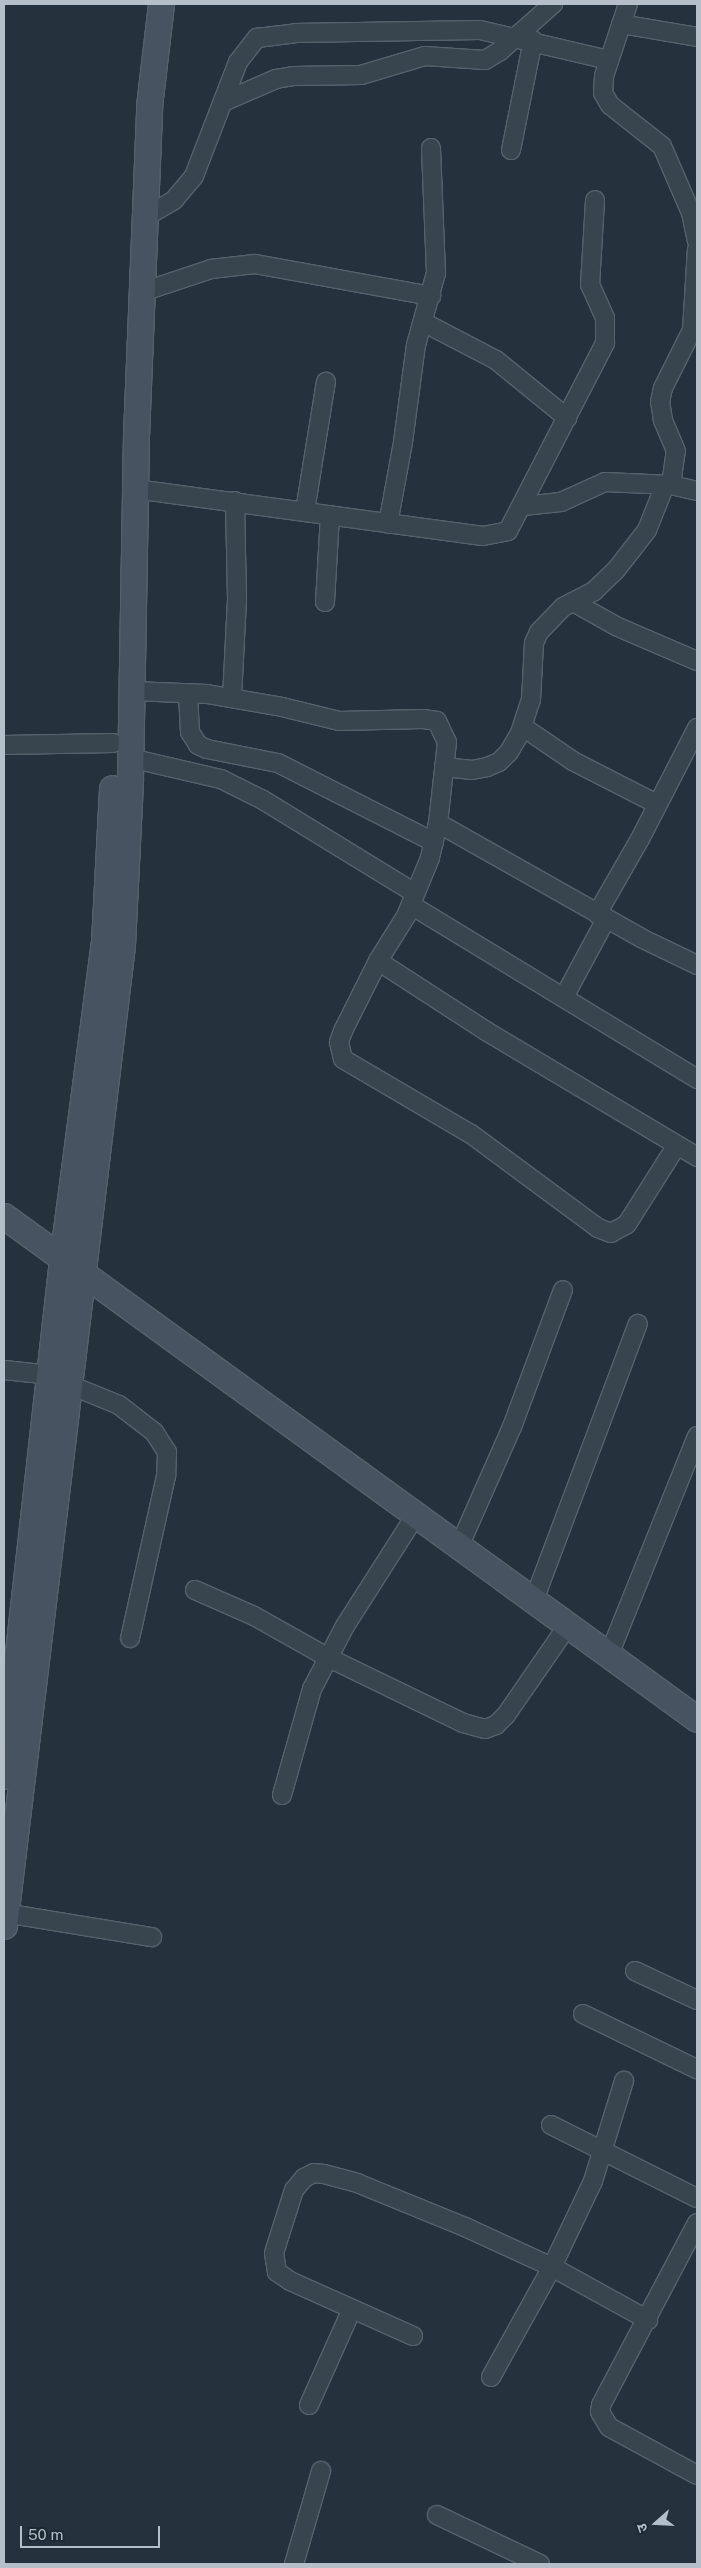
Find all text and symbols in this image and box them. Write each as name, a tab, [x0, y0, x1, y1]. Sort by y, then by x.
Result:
north arrow	[631, 2498, 681, 2548]
scale bar	[22, 2516, 162, 2548]
text: उ	[633, 2521, 651, 2534]
text: 50 m	[28, 2526, 63, 2543]

